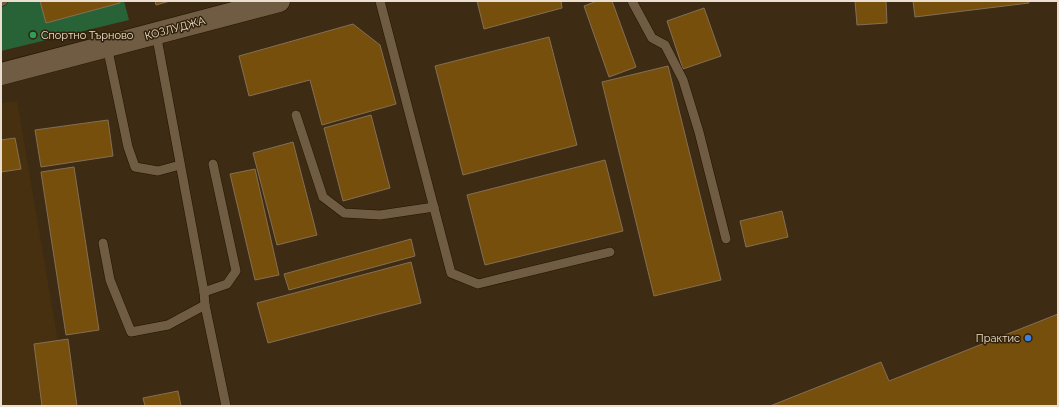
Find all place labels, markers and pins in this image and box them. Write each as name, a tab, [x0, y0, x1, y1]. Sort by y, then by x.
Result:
place label: Спортно Търново	[41, 29, 134, 42]
marker: Спортно Търново	[28, 30, 38, 40]
place label: Практис	[976, 332, 1020, 345]
marker: Практис	[1023, 333, 1033, 343]

